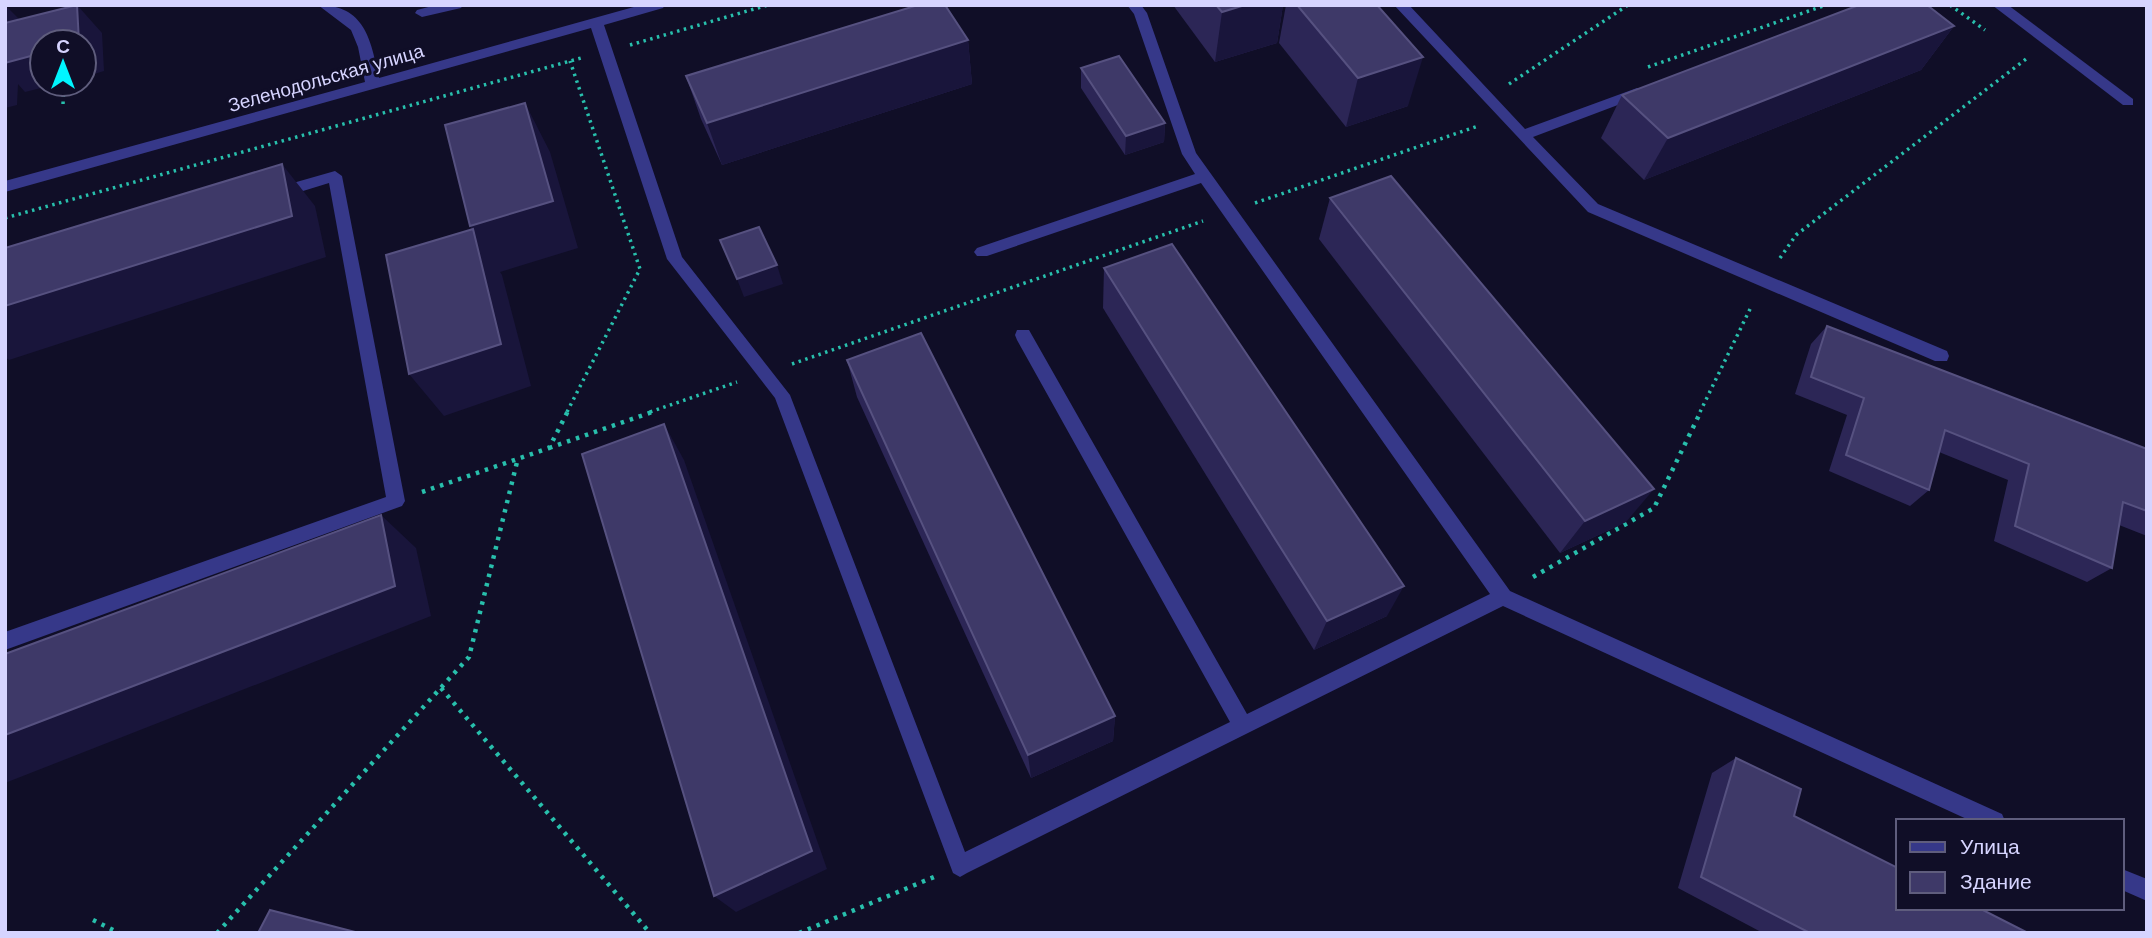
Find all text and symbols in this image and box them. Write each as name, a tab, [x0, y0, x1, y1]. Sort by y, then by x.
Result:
north arrow	[28, 28, 98, 98]
text: С	[56, 36, 70, 57]
street label: Зеленодольская улица	[226, 40, 427, 116]
legend	[1896, 819, 2124, 910]
text: Улица	[1960, 835, 2020, 858]
text: Здание	[1960, 870, 2032, 893]

